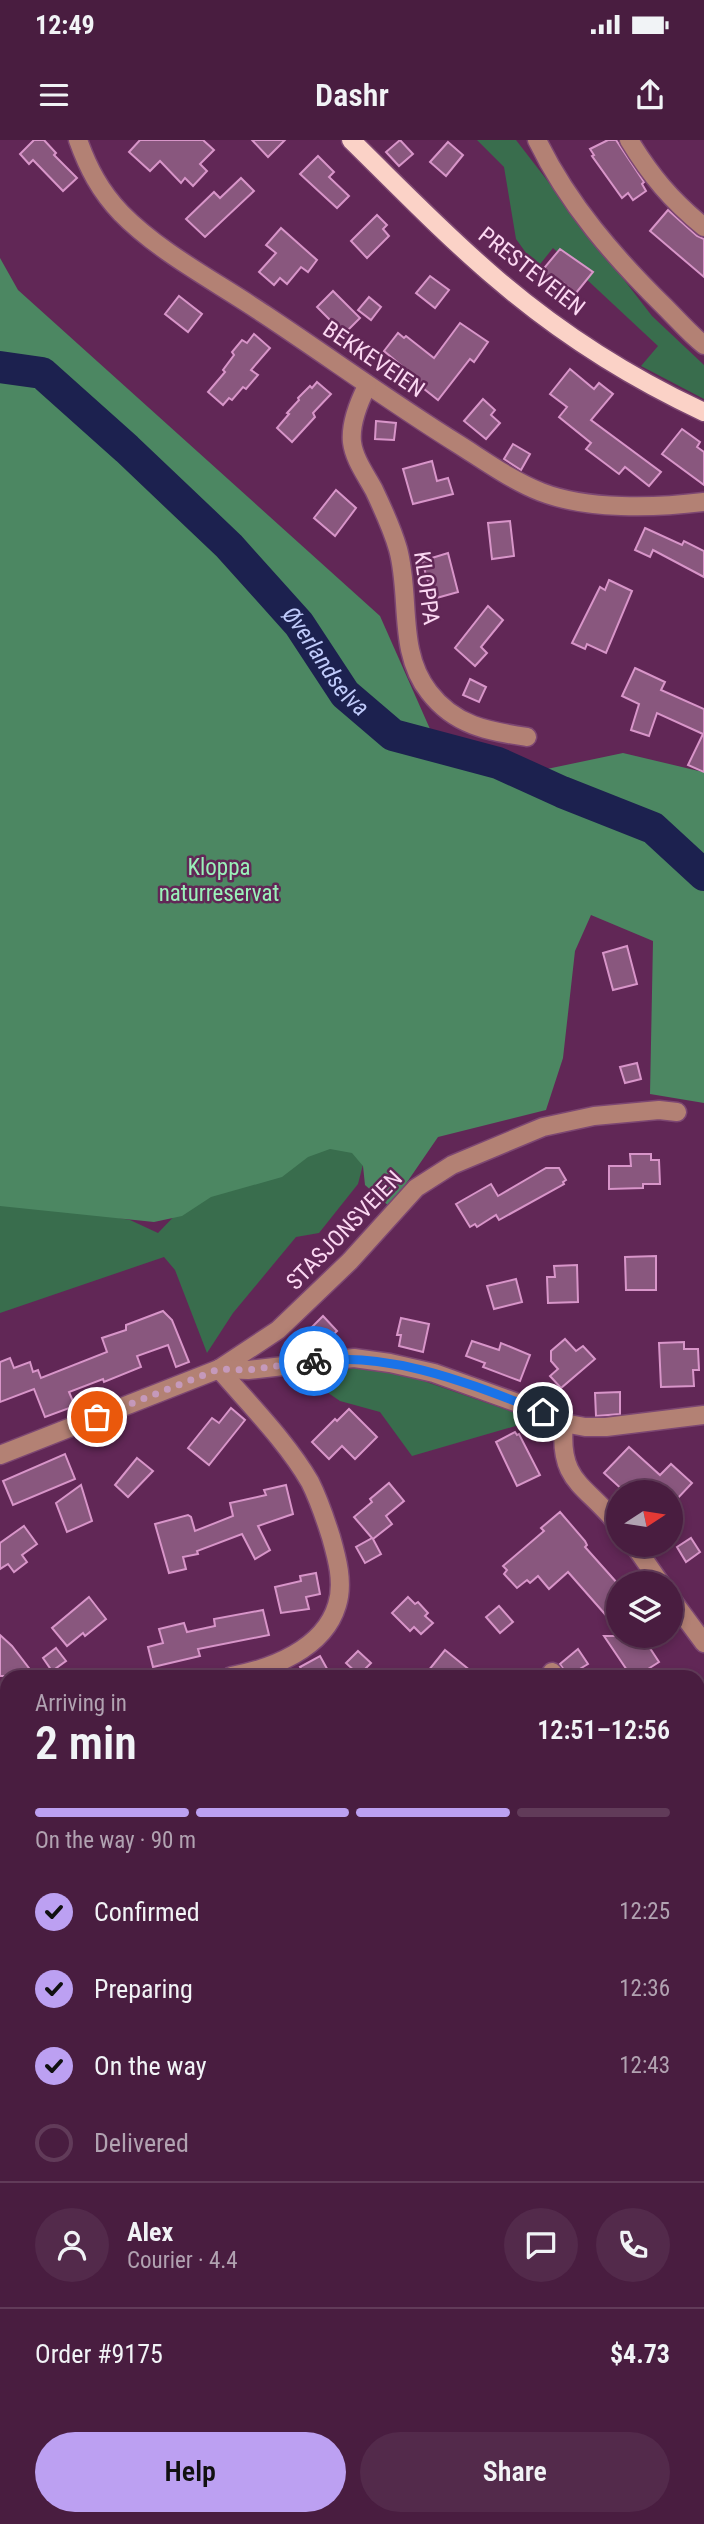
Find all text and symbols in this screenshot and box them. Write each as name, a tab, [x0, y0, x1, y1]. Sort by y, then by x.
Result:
text: 12:49	[35, 10, 95, 40]
icon: menu	[35, 76, 73, 114]
text: Dashr	[315, 76, 389, 114]
icon: share	[631, 76, 669, 114]
street label: PRESTEVEIEN	[473, 222, 590, 321]
street label: BEKKEVEIEN	[318, 316, 429, 403]
street label: KLOPPA	[408, 550, 445, 626]
water label: Øverlandselva	[276, 601, 374, 722]
park label: Kloppa naturreservat	[159, 854, 279, 907]
street label: STASJONSVEIEN	[281, 1165, 408, 1296]
courier	[279, 1326, 349, 1396]
icon: bike	[295, 1342, 333, 1380]
pin	[513, 1382, 573, 1442]
pin	[67, 1387, 127, 1447]
icon: home	[524, 1393, 562, 1431]
icon: bag	[78, 1398, 116, 1436]
north arrow	[606, 1480, 682, 1558]
map controls	[606, 1480, 683, 1648]
button: layers	[606, 1571, 683, 1648]
text: Arriving in	[35, 1690, 127, 1717]
text: 12:51–12:56	[537, 1715, 670, 1745]
text: 2 min	[35, 1716, 137, 1770]
text: On the way · 90 m	[35, 1827, 196, 1854]
icon: check	[35, 1893, 73, 1931]
text: Confirmed	[94, 1897, 200, 1927]
text: 12:25	[619, 1898, 670, 1925]
icon: check	[35, 1970, 73, 2008]
text: Preparing	[94, 1974, 193, 2004]
text: 12:36	[619, 1975, 670, 2002]
icon: check	[35, 2047, 73, 2085]
text: On the way	[94, 2051, 207, 2081]
text: 12:43	[619, 2052, 670, 2079]
text: Delivered	[94, 2128, 189, 2158]
button: person	[35, 2208, 109, 2282]
button: chat	[504, 2208, 578, 2282]
button: phone	[596, 2208, 670, 2282]
text: Alex	[127, 2217, 173, 2247]
text: Courier · 4.4	[127, 2247, 238, 2274]
text: Order #9175	[35, 2339, 163, 2369]
text: $4.73	[610, 2339, 670, 2369]
button: Help	[35, 2432, 346, 2512]
button: Share	[360, 2432, 670, 2512]

